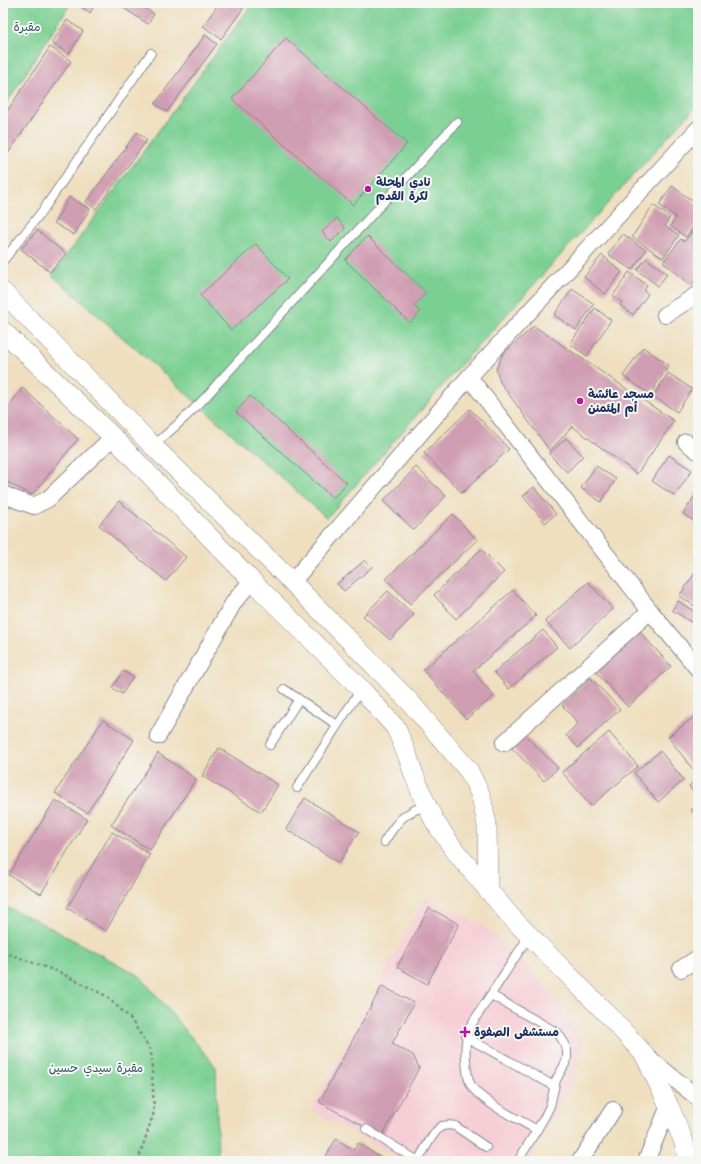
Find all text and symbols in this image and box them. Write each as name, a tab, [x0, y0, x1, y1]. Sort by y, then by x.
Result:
park label: مقبرة	[14, 19, 40, 36]
place label: نادي المحلة لكرة القدم	[376, 174, 430, 205]
marker: نادي المحلة لكرة القدم	[363, 184, 373, 194]
place label: مسجد عائشة أم المئمنن	[588, 386, 654, 417]
marker: مسجد عائشة أم المئمنن	[575, 396, 585, 406]
place label: مستشفى الصفوة	[474, 1024, 559, 1041]
marker: مستشفى الصفوة	[459, 1026, 471, 1038]
park label: مقبرة سيدي حسين	[49, 1060, 143, 1077]

